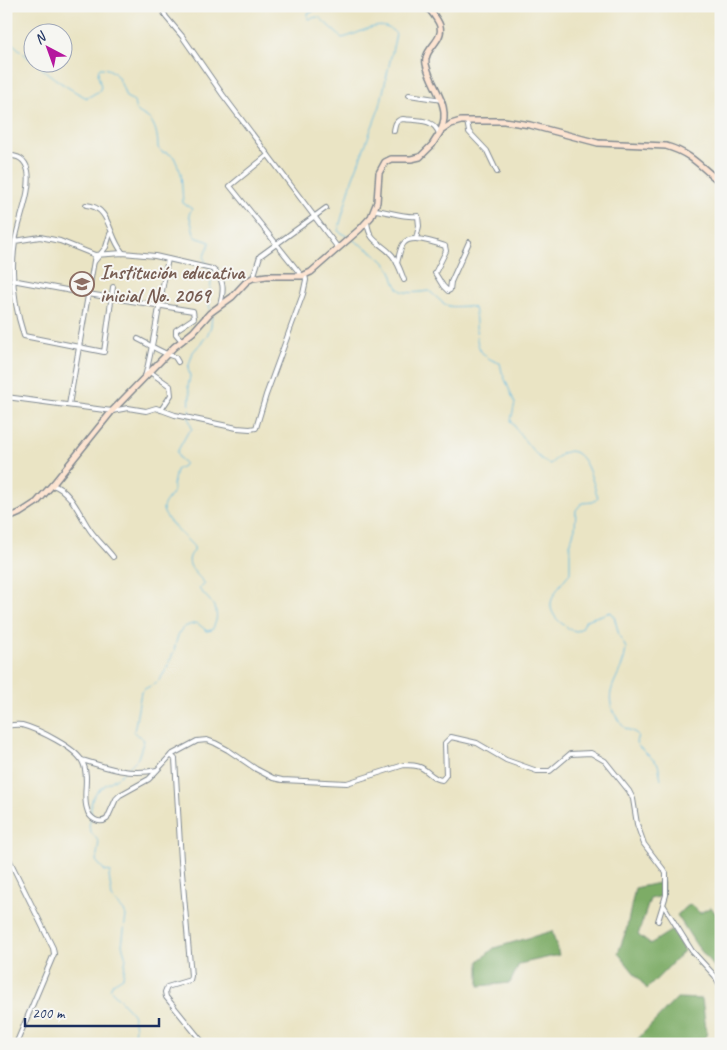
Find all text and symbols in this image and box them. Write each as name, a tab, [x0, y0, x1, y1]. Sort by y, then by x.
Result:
north arrow	[22, 22, 72, 72]
text: N	[31, 28, 50, 48]
place label: Institución educativa inicial No. 2069	[100, 260, 246, 308]
school or university icon: Institución educativa inicial No. 2069	[69, 271, 95, 297]
scale bar	[25, 995, 159, 1027]
text: 200 m	[32, 1004, 66, 1023]

